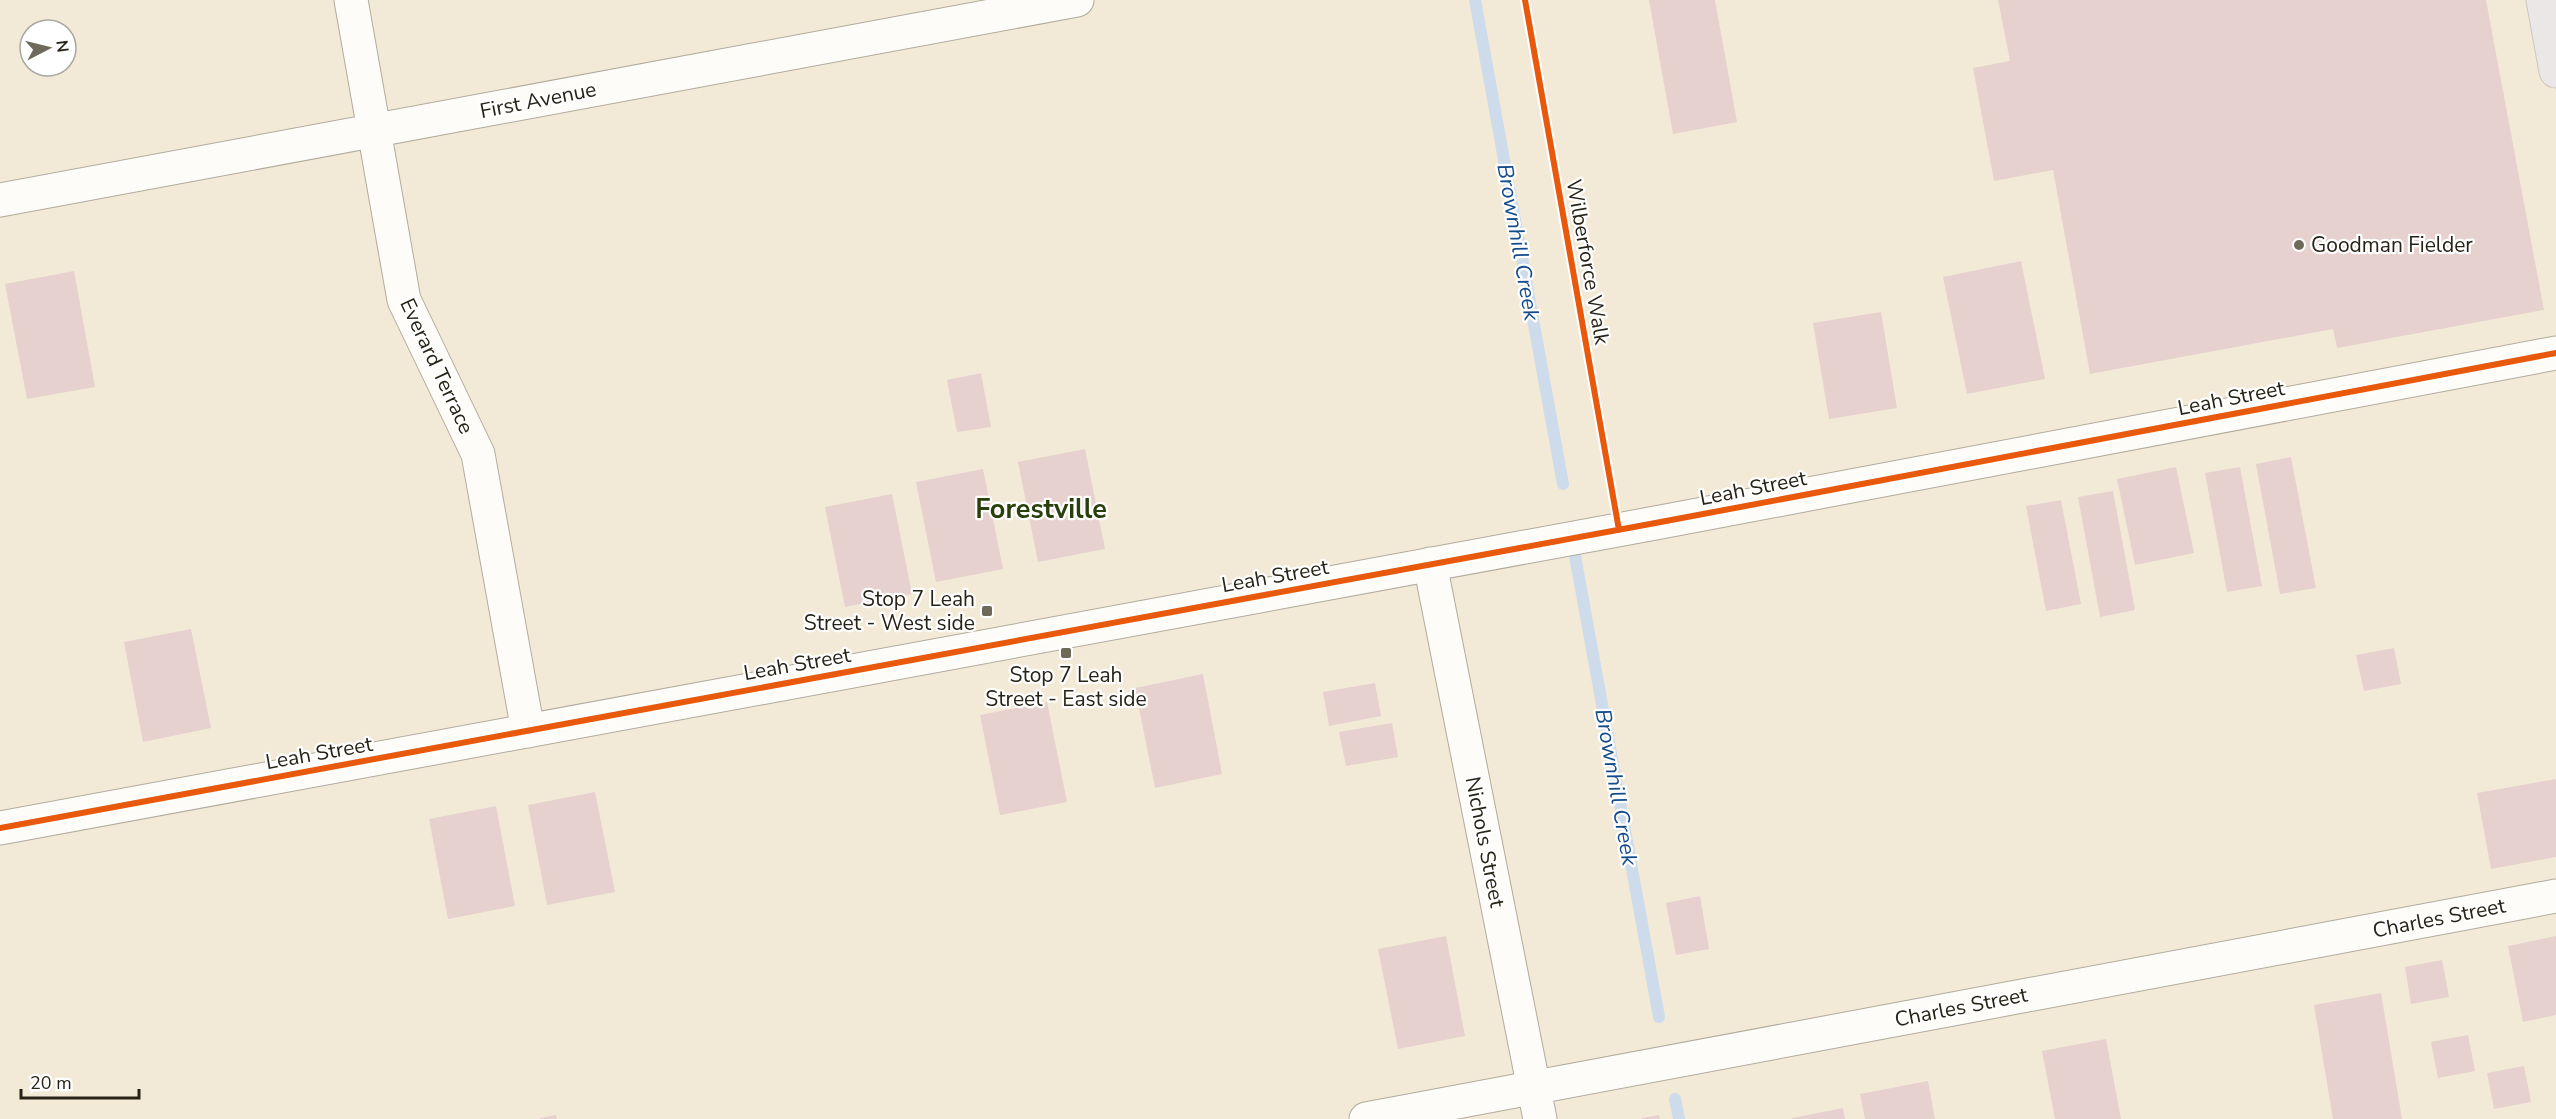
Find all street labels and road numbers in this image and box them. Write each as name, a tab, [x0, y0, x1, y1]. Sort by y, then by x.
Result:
street label: First Avenue	[477, 75, 599, 125]
street label: Wilberforce Walk	[1560, 177, 1616, 347]
street label: Everard Terrace	[393, 294, 481, 438]
street label: Leah Street	[2175, 374, 2287, 422]
street label: Leah Street	[1697, 464, 1809, 512]
street label: Leah Street	[1219, 553, 1331, 599]
street label: Leah Street	[741, 641, 853, 687]
street label: Leah Street	[263, 730, 375, 776]
street label: Nichols Street	[1459, 774, 1512, 910]
street label: Charles Street	[2370, 891, 2508, 945]
street label: Charles Street	[1892, 980, 2030, 1034]

